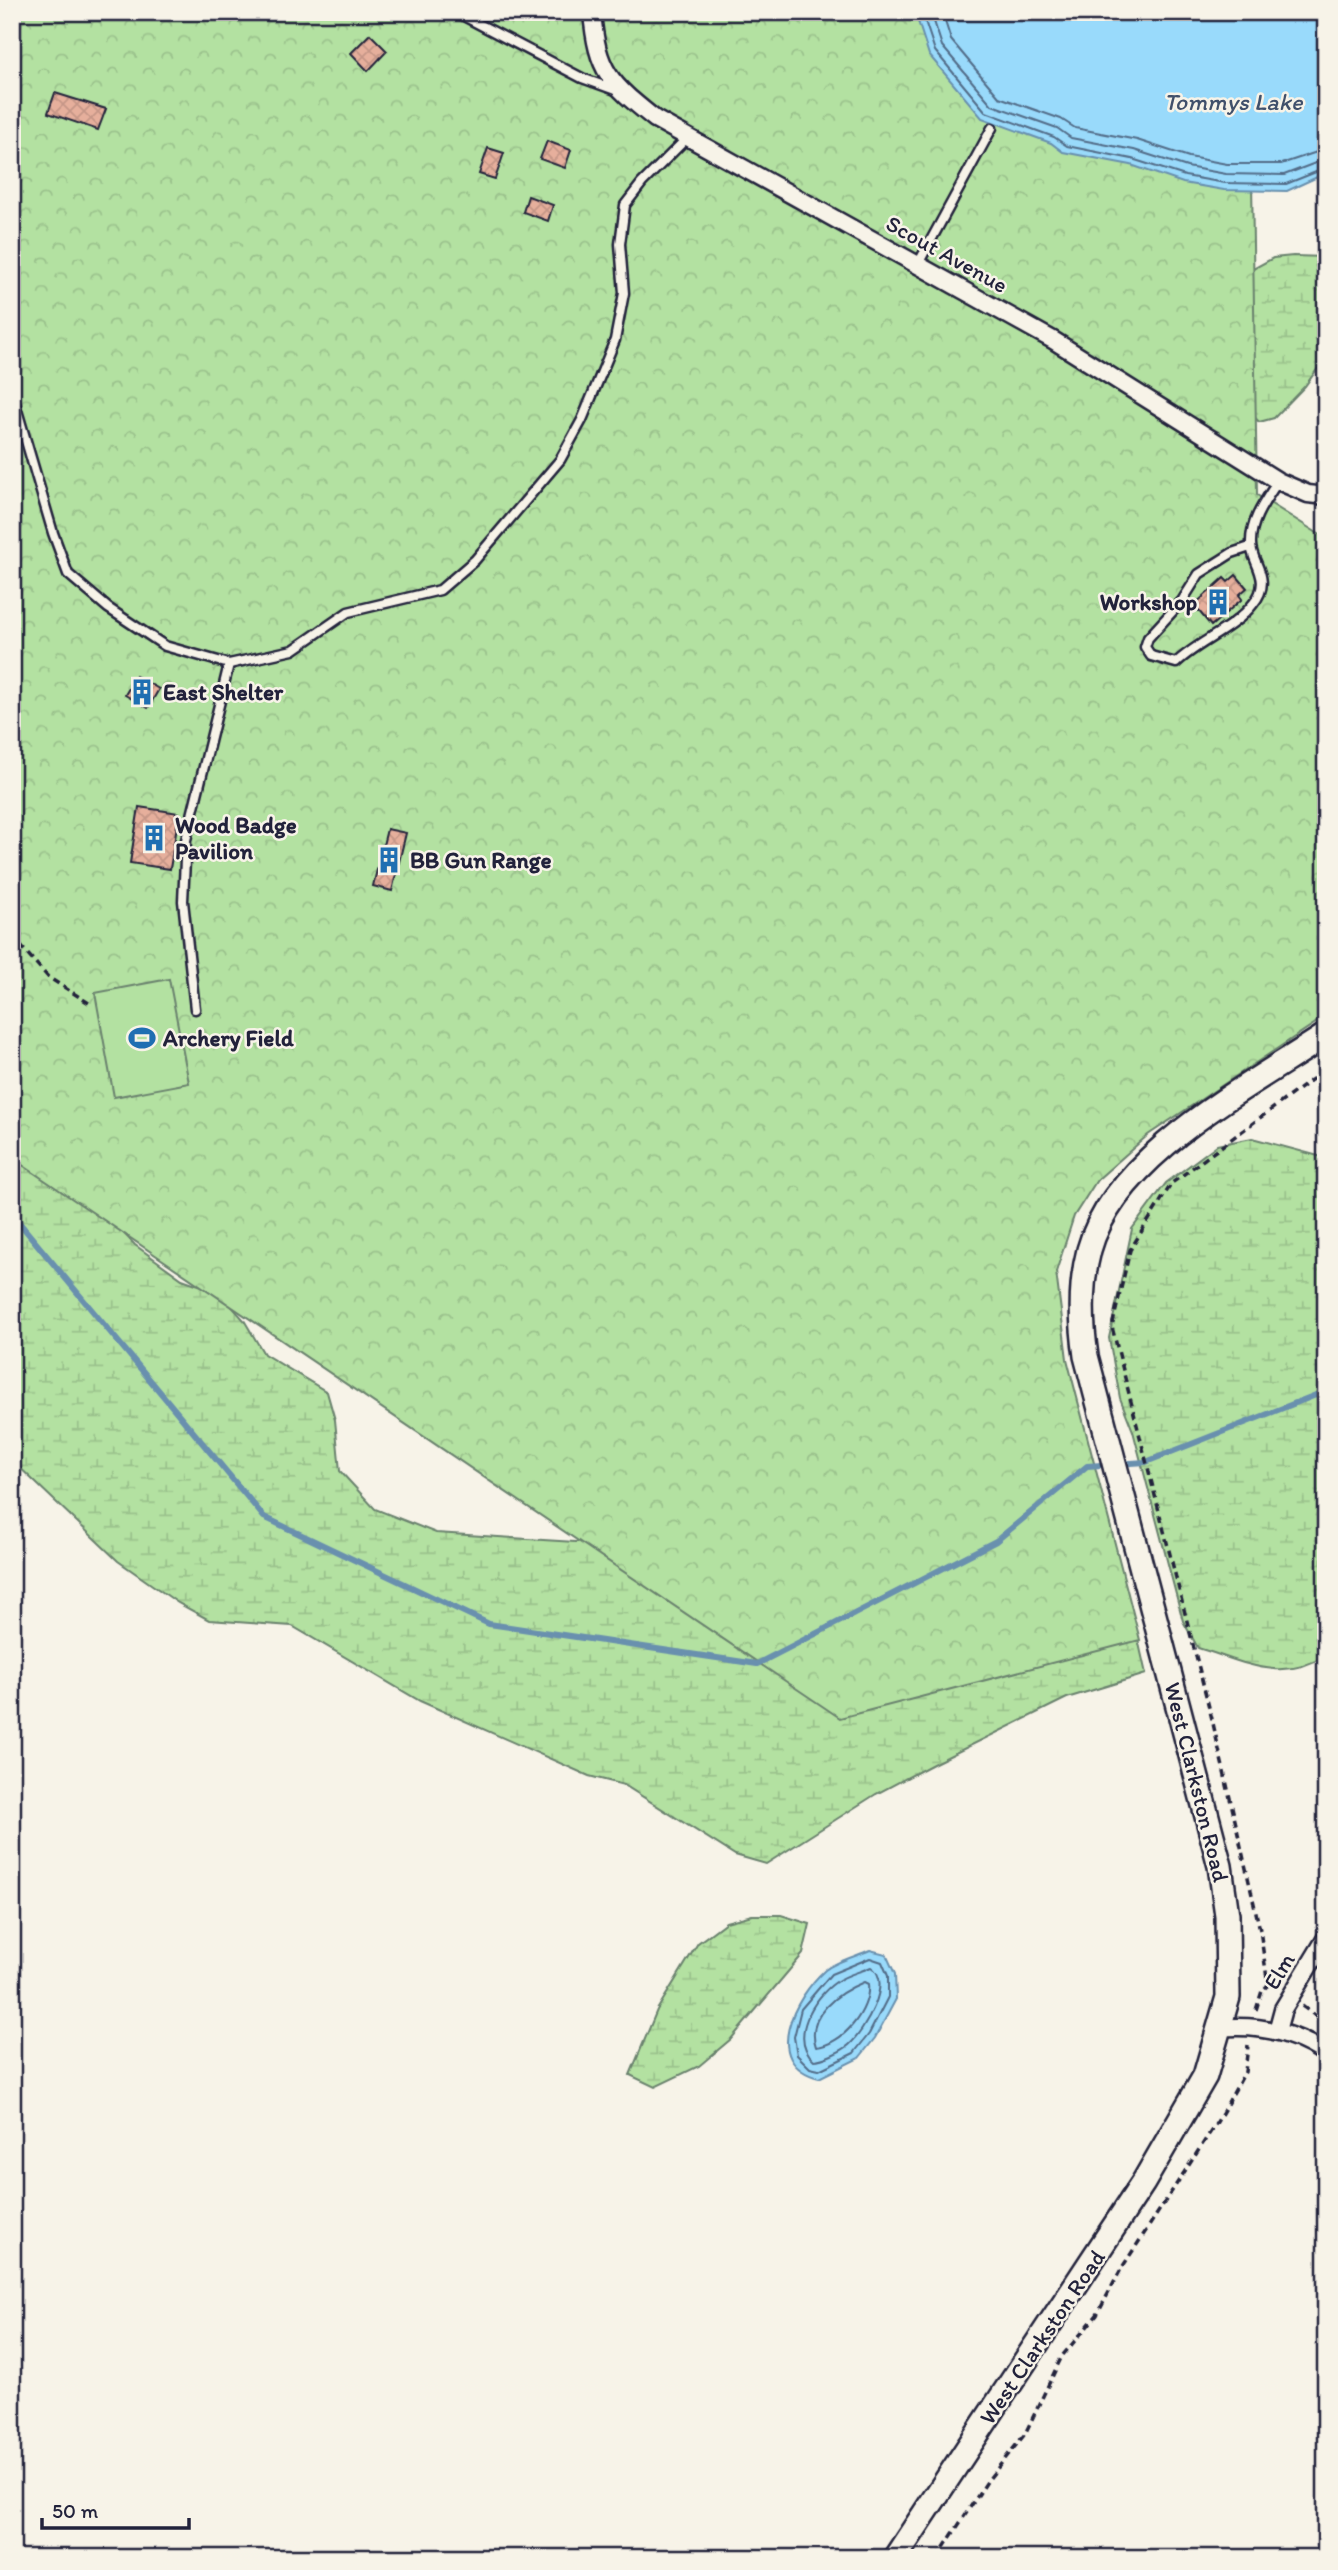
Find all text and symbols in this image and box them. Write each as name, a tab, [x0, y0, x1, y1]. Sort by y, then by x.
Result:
water label: Tommys Lake	[1164, 87, 1304, 116]
street label: Scout Avenue	[881, 209, 1013, 299]
building icon: Workshop	[1203, 587, 1233, 617]
place label: Workshop	[1100, 588, 1197, 616]
building icon: East Shelter	[127, 677, 157, 707]
place label: East Shelter	[163, 678, 284, 706]
place label: Wood Badge Pavilion	[175, 811, 297, 865]
building icon: Wood Badge Pavilion	[139, 823, 169, 853]
building icon: BB Gun Range	[374, 845, 404, 875]
place label: BB Gun Range	[410, 846, 552, 874]
sports icon: Archery Field	[127, 1023, 157, 1053]
place label: Archery Field	[162, 1024, 294, 1052]
street label: West Clarkston Road	[1159, 1679, 1235, 1885]
street label: Elm	[1257, 1947, 1301, 1994]
street label: West Clarkston Road	[973, 2244, 1111, 2430]
scale bar	[42, 2486, 189, 2530]
text: 50 m	[52, 2498, 99, 2523]

